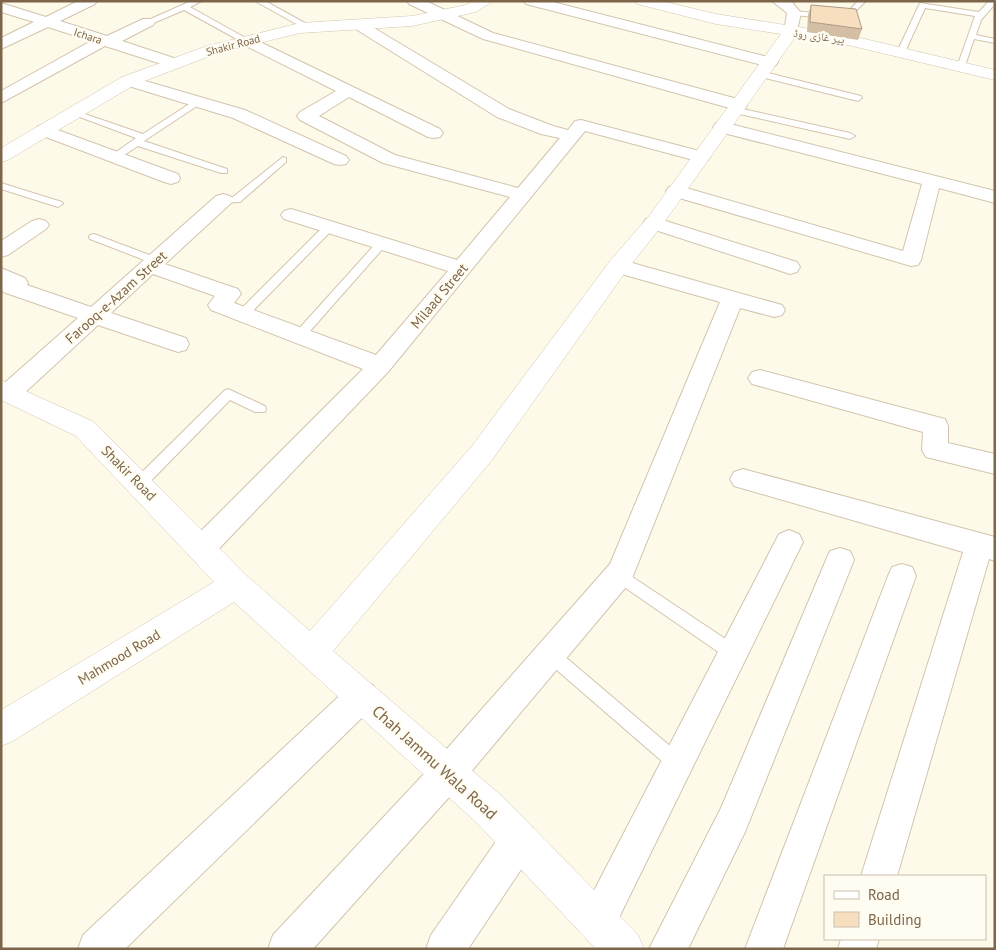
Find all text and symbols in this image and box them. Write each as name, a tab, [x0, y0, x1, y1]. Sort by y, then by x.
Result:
street label: Ichara	[72, 25, 104, 47]
street label: پیر غازی روڈ	[793, 25, 846, 47]
street label: Shakir Road	[204, 31, 262, 59]
street label: Farooq-e-Azam Street	[61, 246, 171, 347]
street label: Milaad Street	[406, 259, 472, 332]
street label: Shakir Road	[98, 442, 160, 504]
street label: Mahmood Road	[75, 625, 163, 689]
street label: Chah Jammu Wala Road	[368, 701, 502, 823]
legend	[824, 875, 986, 940]
text: Road	[868, 885, 900, 904]
text: Building	[868, 910, 922, 929]

